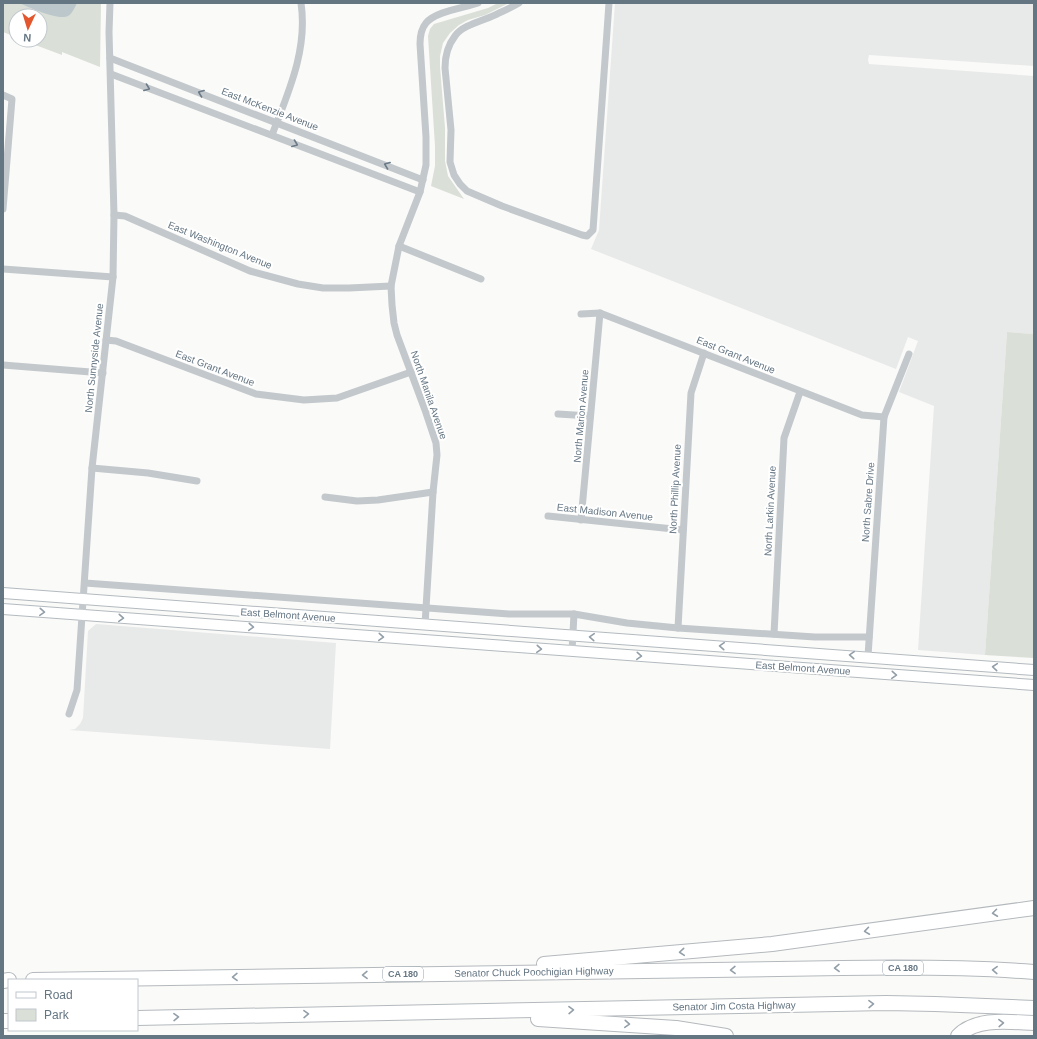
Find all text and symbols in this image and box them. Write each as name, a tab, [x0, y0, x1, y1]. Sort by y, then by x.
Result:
north arrow	[8, 8, 48, 48]
text: N	[23, 32, 32, 44]
one-way arrow	[144, 84, 151, 92]
street label: East McKenzie Avenue	[220, 85, 320, 133]
one-way arrow	[197, 89, 204, 97]
one-way arrow	[292, 140, 299, 148]
one-way arrow	[384, 162, 391, 170]
street label: East Washington Avenue	[166, 219, 274, 271]
street label: North Sunnyside Avenue	[83, 302, 105, 413]
street label: East Grant Avenue	[695, 334, 777, 376]
street label: East Grant Avenue	[174, 348, 256, 388]
street label: North Manila Avenue	[409, 349, 449, 441]
street label: North Marion Avenue	[571, 368, 591, 463]
street label: North Phillip Avenue	[667, 443, 683, 534]
street label: North Sabre Drive	[860, 461, 876, 542]
street label: North Larkin Avenue	[762, 465, 778, 556]
street label: East Madison Avenue	[556, 501, 654, 523]
street label: East Belmont Avenue	[240, 606, 336, 624]
one-way arrow	[39, 607, 45, 616]
one-way arrow	[118, 613, 124, 622]
one-way arrow	[248, 623, 254, 632]
one-way arrow	[378, 632, 384, 641]
one-way arrow	[589, 633, 595, 642]
one-way arrow	[719, 642, 725, 651]
one-way arrow	[536, 644, 542, 653]
one-way arrow	[849, 651, 855, 660]
one-way arrow	[636, 652, 642, 661]
street label: East Belmont Avenue	[755, 659, 851, 677]
one-way arrow	[992, 662, 998, 671]
one-way arrow	[891, 671, 897, 680]
one-way arrow	[992, 908, 998, 917]
one-way arrow	[863, 926, 870, 935]
one-way arrow	[679, 947, 685, 956]
road number: CA 180	[883, 961, 923, 975]
one-way arrow	[834, 964, 840, 972]
street label: Senator Chuck Poochigian Highway	[454, 965, 614, 979]
one-way arrow	[730, 965, 736, 974]
one-way arrow	[992, 965, 998, 974]
road number: CA 180	[383, 967, 423, 981]
one-way arrow	[362, 971, 368, 979]
one-way arrow	[232, 973, 238, 981]
legend	[8, 979, 138, 1031]
text: Road	[44, 988, 73, 1002]
street label: Senator Jim Costa Highway	[672, 999, 796, 1013]
one-way arrow	[868, 1000, 874, 1008]
one-way arrow	[568, 1005, 574, 1014]
text: Park	[44, 1008, 70, 1022]
one-way arrow	[303, 1010, 309, 1019]
one-way arrow	[173, 1013, 179, 1021]
one-way arrow	[998, 1018, 1004, 1027]
one-way arrow	[623, 1020, 630, 1029]

